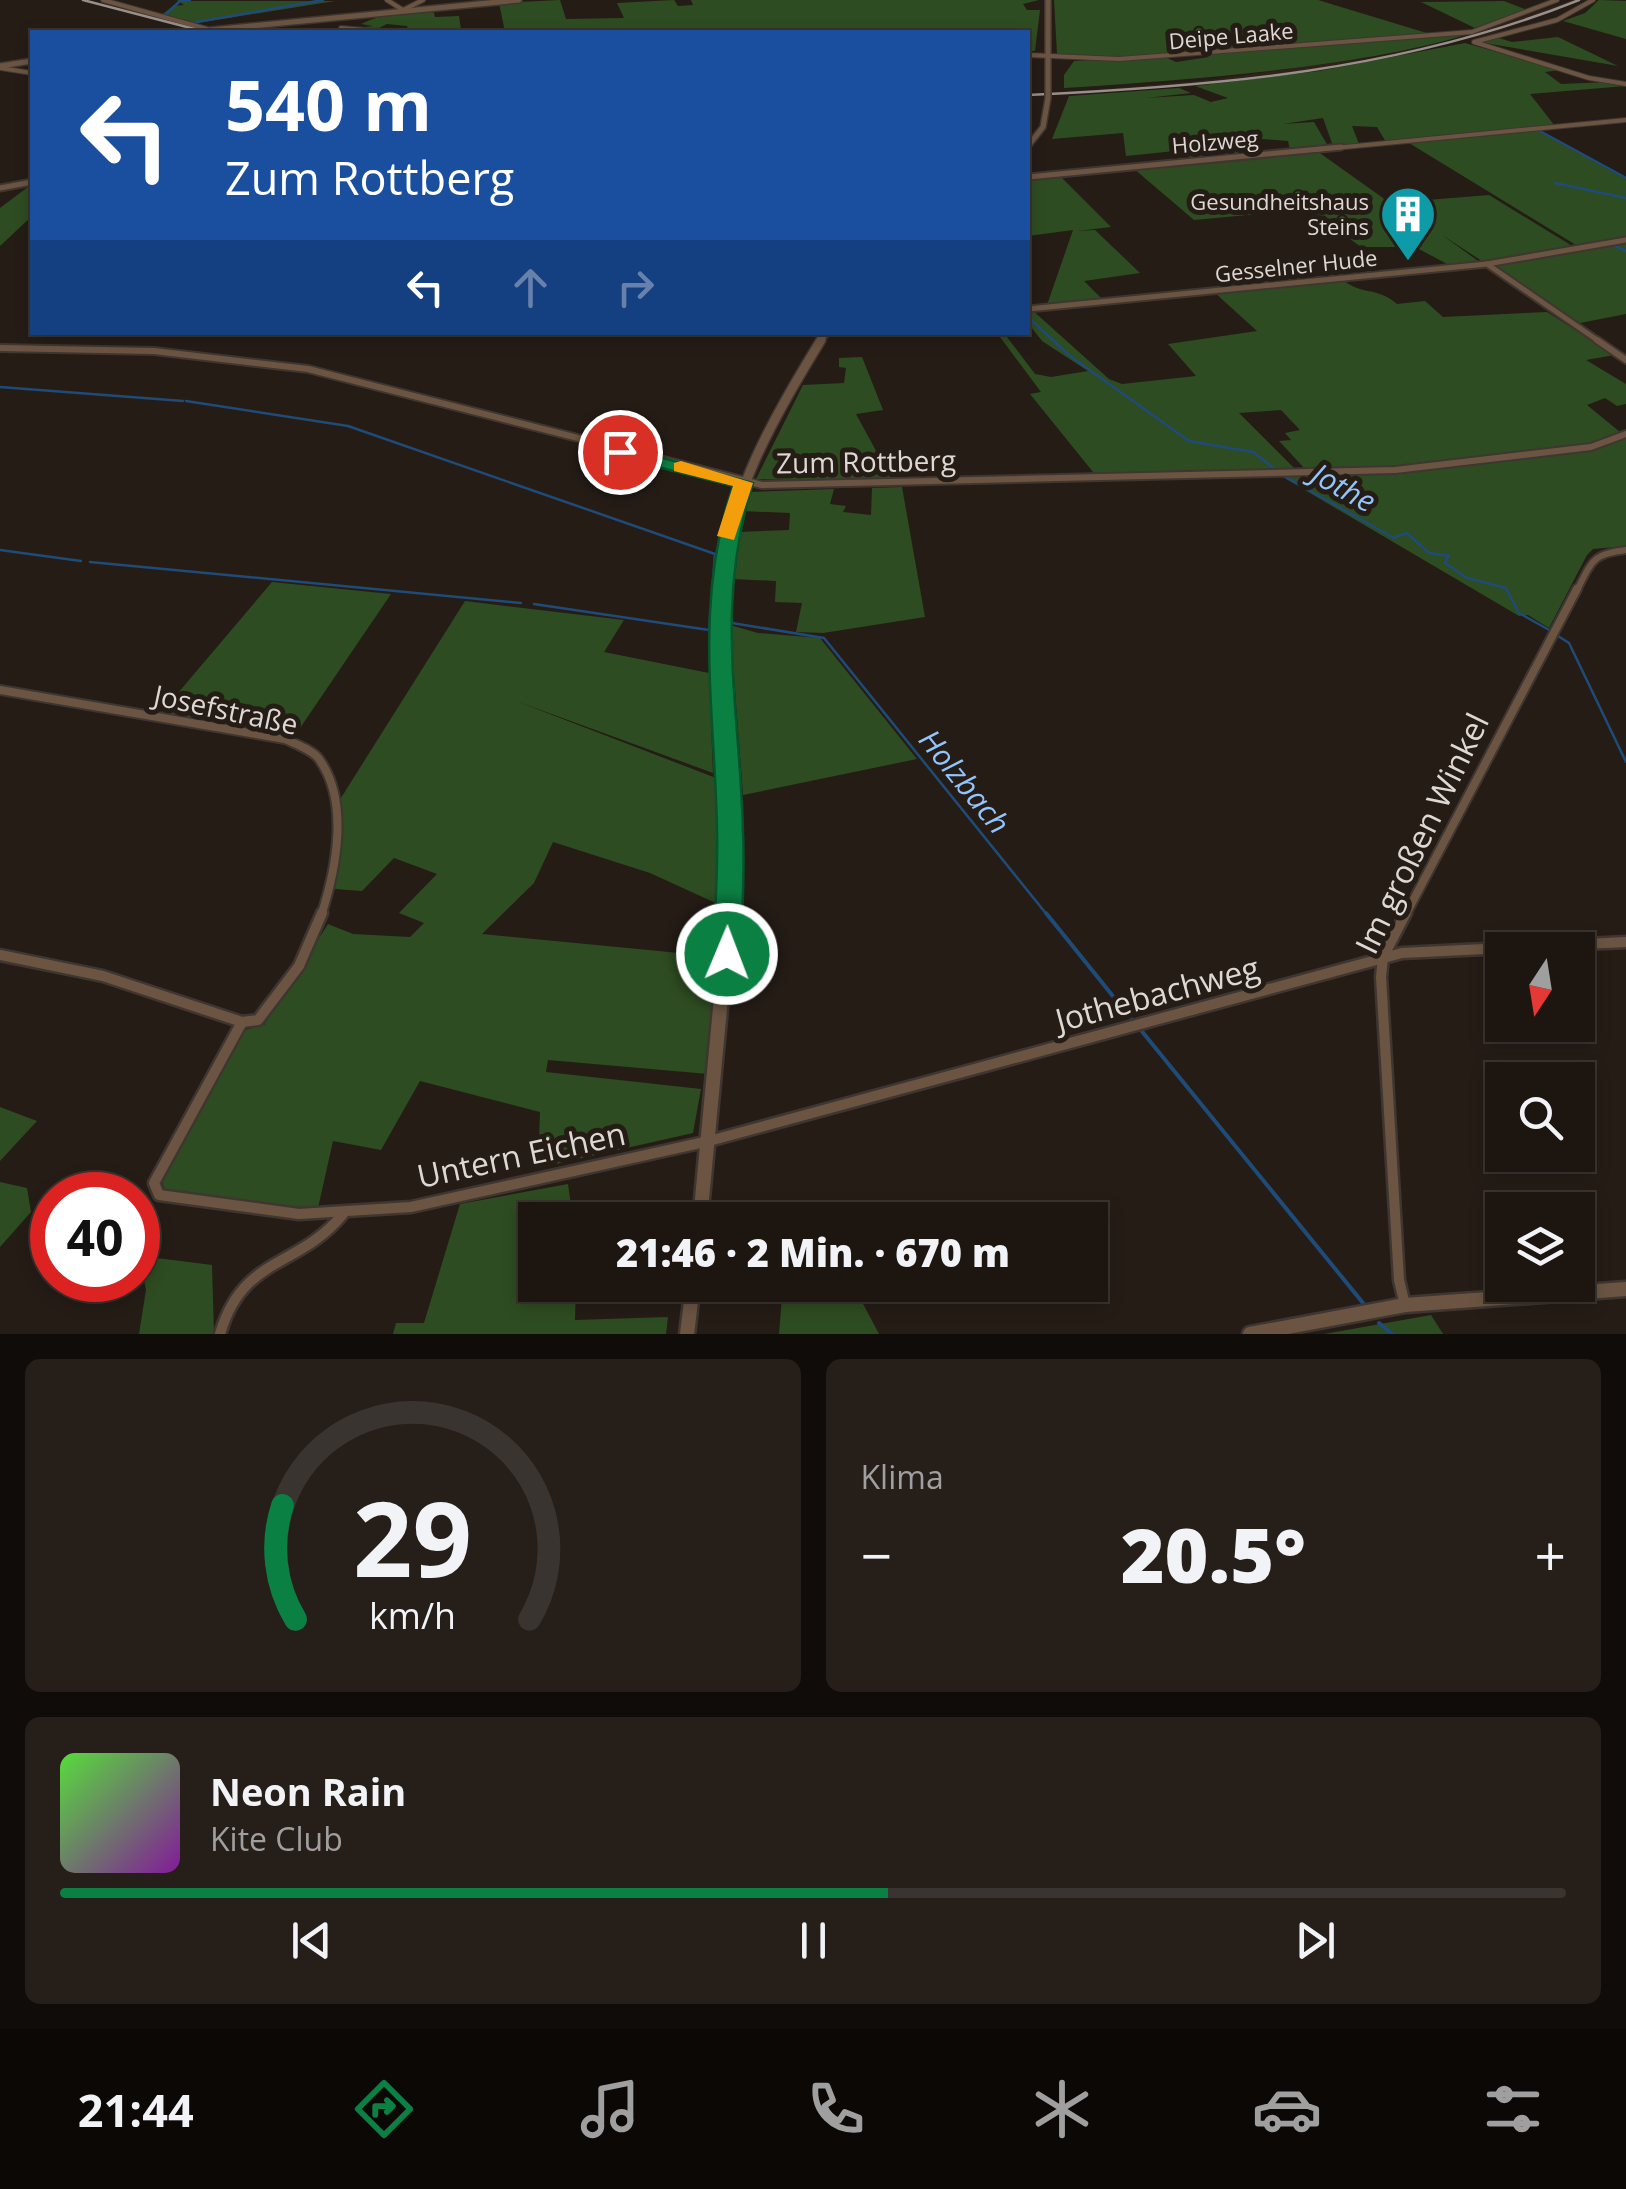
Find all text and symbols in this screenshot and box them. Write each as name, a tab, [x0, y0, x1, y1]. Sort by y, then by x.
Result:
street label: Deipe Laake	[1167, 15, 1295, 55]
text: 540 m	[225, 56, 432, 152]
icon: left	[60, 70, 190, 200]
street label: Holzweg	[1171, 122, 1260, 160]
text: Zum Rottberg	[225, 147, 514, 208]
building icon: Gesundheitshaus Steins	[1378, 184, 1438, 263]
place label: Gesundheitshaus Steins	[1190, 186, 1369, 241]
street label: Gesselner Hude	[1213, 242, 1379, 288]
icon: left	[398, 260, 453, 315]
icon: ahead	[503, 260, 558, 315]
icon: right	[608, 260, 663, 315]
pin	[578, 410, 663, 495]
icon: arrive	[593, 425, 648, 480]
street label: Zum Rottberg	[776, 440, 956, 482]
water label: Jothe	[1300, 450, 1383, 521]
street label: Josefstraße	[148, 675, 302, 743]
street label: Im großen Winkel	[1344, 706, 1498, 960]
water label: Holzbach	[910, 720, 1020, 842]
position arrow	[675, 902, 779, 1006]
north arrow	[1485, 932, 1595, 1042]
map controls	[1485, 932, 1595, 1302]
street label: Jothebachweg	[1047, 945, 1264, 1042]
button: search	[1485, 1062, 1595, 1172]
street label: Untern Eichen	[413, 1111, 629, 1197]
speed limit sign: 40	[30, 1172, 160, 1302]
button: layers	[1485, 1192, 1595, 1302]
text: 21:46 · 2 Min. · 670 m	[616, 1226, 1010, 1278]
text: Klima	[861, 1455, 944, 1498]
text: 29	[353, 1466, 472, 1607]
text: 20.5°	[1121, 1503, 1306, 1605]
text: −	[861, 1517, 892, 1592]
text: +	[1535, 1517, 1566, 1592]
text: km/h	[369, 1591, 456, 1639]
text: Neon Rain	[210, 1765, 406, 1817]
text: Kite Club	[210, 1817, 343, 1860]
icon: previous	[284, 1913, 339, 1968]
icon: pause	[786, 1913, 841, 1968]
icon: next	[1288, 1913, 1343, 1968]
icon: directions	[349, 2074, 419, 2144]
icon: music	[575, 2074, 645, 2144]
icon: phone	[801, 2074, 871, 2144]
icon: climate	[1027, 2074, 1097, 2144]
icon: car	[1252, 2074, 1322, 2144]
icon: filters	[1478, 2074, 1548, 2144]
text: 21:44	[78, 2079, 194, 2140]

